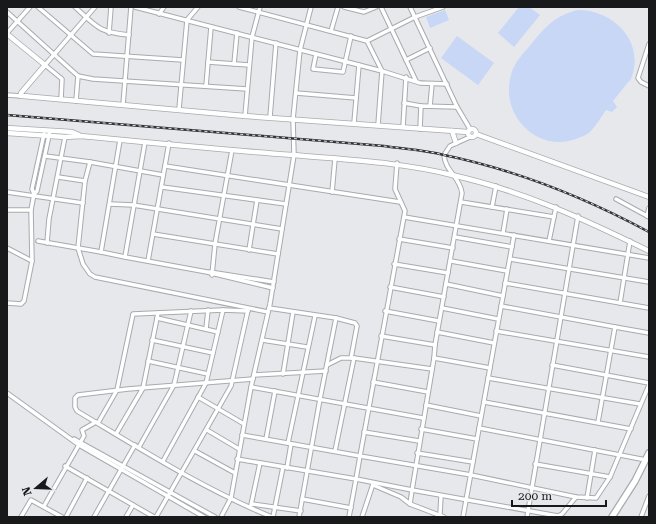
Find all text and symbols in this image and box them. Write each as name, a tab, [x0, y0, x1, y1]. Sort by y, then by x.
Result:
north arrow	[16, 468, 56, 508]
scale bar	[512, 482, 606, 508]
text: N	[19, 484, 35, 497]
text: 200 m	[518, 489, 552, 503]

